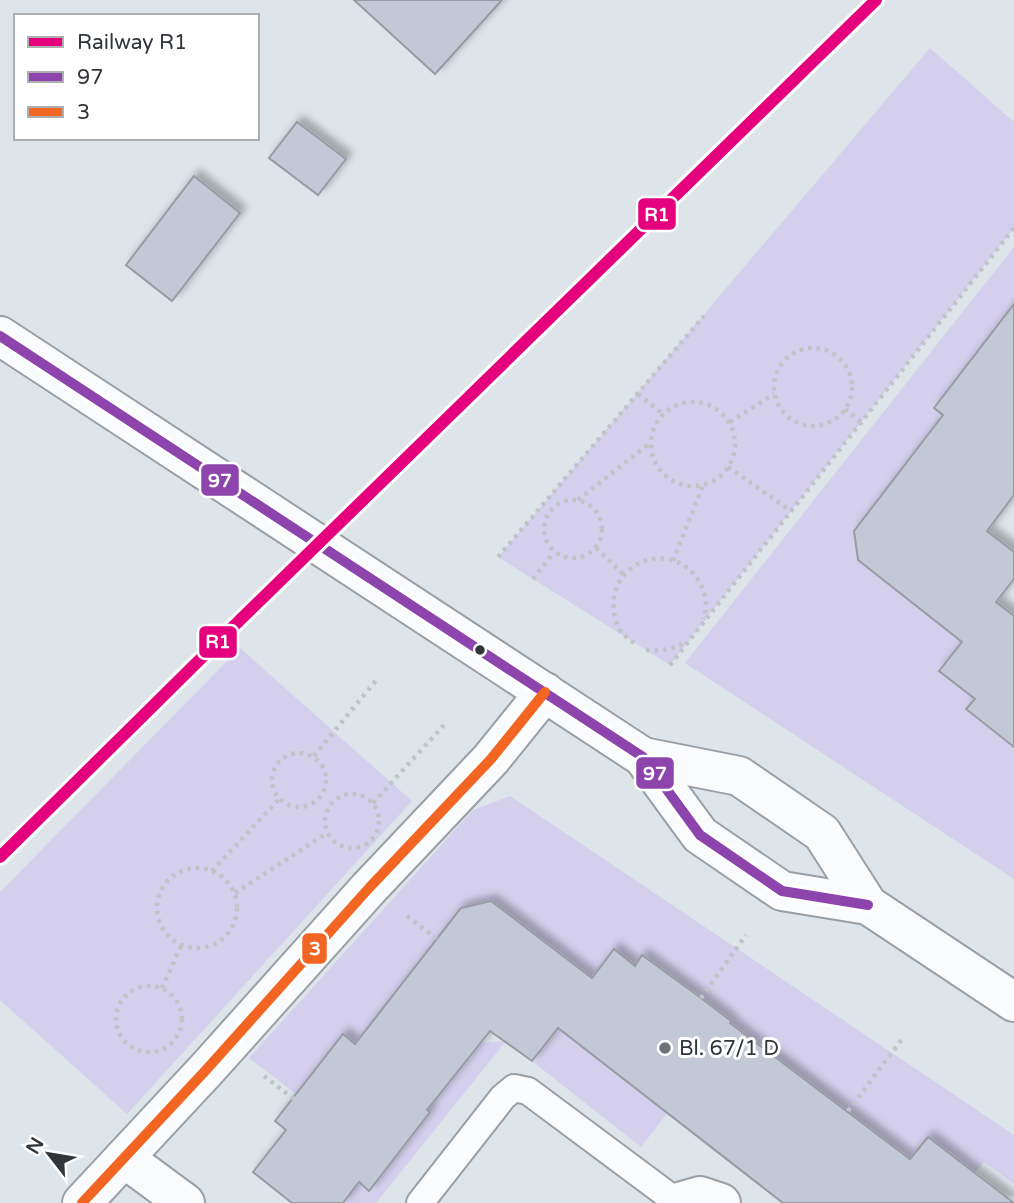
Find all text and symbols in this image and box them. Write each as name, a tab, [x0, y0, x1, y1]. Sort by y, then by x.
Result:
legend	[14, 14, 259, 140]
text: Railway R1	[77, 30, 187, 55]
text: 97	[77, 65, 103, 90]
text: 3	[77, 100, 90, 125]
line badge: R1	[637, 197, 677, 231]
text: R1	[644, 204, 670, 226]
line badge: 97	[200, 463, 240, 497]
text: 97	[208, 470, 232, 492]
line badge: R1	[198, 625, 238, 659]
text: R1	[205, 631, 231, 653]
unlabelled marker	[473, 643, 487, 657]
line badge: 97	[635, 756, 675, 790]
text: 97	[643, 763, 667, 785]
line badge: 3	[301, 932, 328, 965]
text: 3	[309, 938, 321, 960]
place label: Bl. 67/1 D	[679, 1036, 779, 1061]
marker: Bl. 67/1 D	[657, 1040, 673, 1056]
north arrow	[14, 1119, 84, 1189]
text: N	[22, 1134, 49, 1158]

